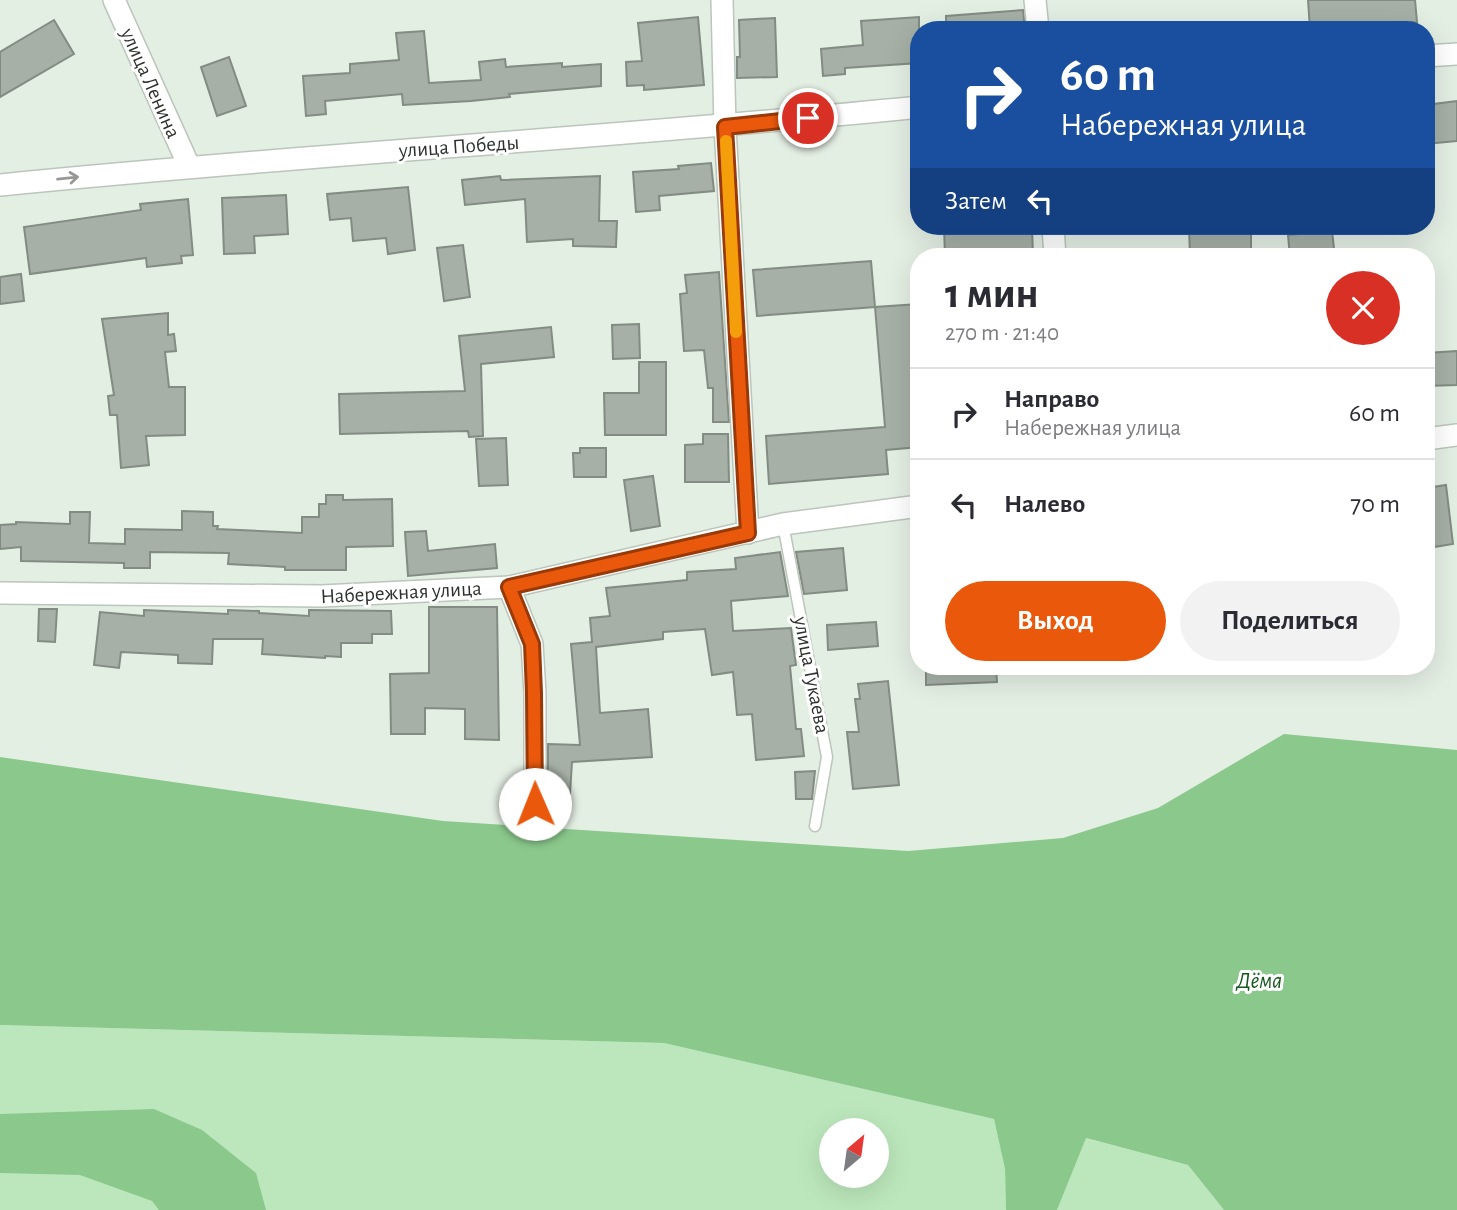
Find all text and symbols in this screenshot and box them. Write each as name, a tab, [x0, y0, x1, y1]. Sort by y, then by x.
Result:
street label: улица Ленина	[117, 24, 184, 142]
icon: right	[945, 49, 1036, 140]
text: 60 m	[1060, 51, 1156, 100]
pin	[778, 88, 838, 148]
icon: arrive	[789, 99, 827, 137]
text: Набережная улица	[1060, 109, 1306, 141]
street label: улица Победы	[397, 132, 520, 161]
one-way arrow	[56, 171, 79, 184]
icon: left	[1021, 182, 1059, 220]
text: Затем	[945, 188, 1007, 214]
button: close	[1326, 271, 1400, 345]
text: 1 мин	[945, 273, 1039, 315]
text: 270 m · 21:40	[945, 322, 1059, 345]
text: Направо	[1004, 386, 1099, 412]
icon: right	[945, 395, 983, 433]
text: 60 m	[1349, 400, 1400, 426]
text: Набережная улица	[1004, 417, 1181, 440]
icon: left	[945, 486, 983, 524]
text: Налево	[1004, 491, 1085, 517]
text: 70 m	[1350, 491, 1400, 517]
street label: Набережная улица	[320, 578, 483, 607]
button: Выход	[945, 581, 1166, 661]
button: Поделиться	[1180, 581, 1400, 661]
street label: улица Тукаева	[790, 614, 833, 736]
position arrow	[498, 767, 572, 841]
water label: Дёма	[1235, 970, 1282, 993]
north arrow	[819, 1118, 889, 1188]
map controls	[819, 1118, 889, 1188]

